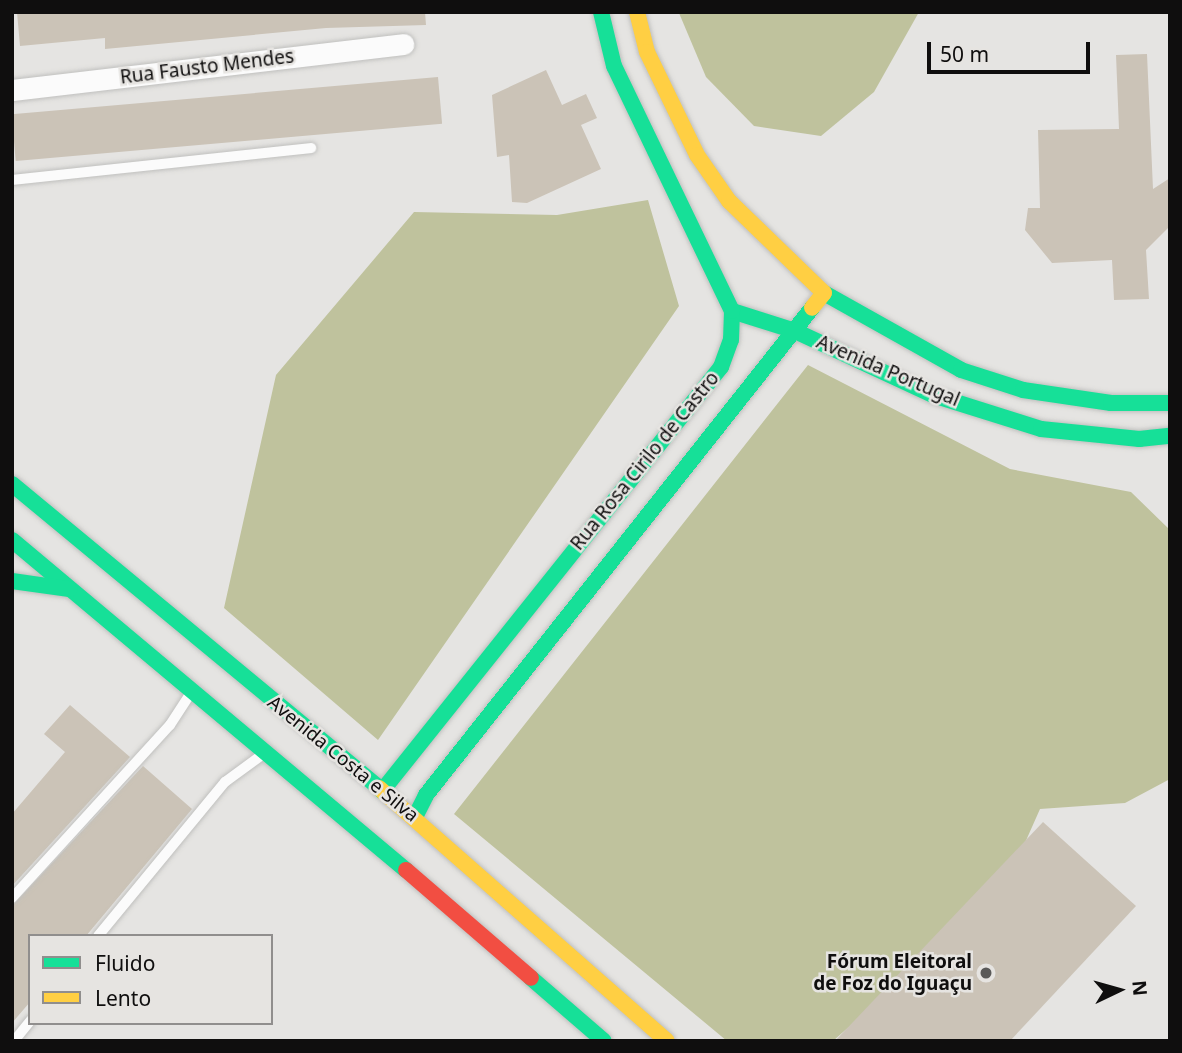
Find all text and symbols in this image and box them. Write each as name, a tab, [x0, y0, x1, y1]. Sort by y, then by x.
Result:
scale bar	[930, 28, 1093, 72]
text: 50 m	[940, 40, 989, 68]
street label: Rua Fausto Mendes	[119, 45, 295, 89]
street label: Avenida Portugal	[813, 331, 963, 411]
street label: Rua Rosa Cirilo de Castro	[566, 367, 724, 555]
street label: Avenida Costa e Silva	[263, 691, 423, 827]
legend	[28, 934, 273, 1025]
text: Fluido	[95, 949, 155, 977]
place label: Fórum Eleitoral de Foz do Iguaçu	[813, 951, 972, 995]
north arrow	[1084, 955, 1154, 1025]
marker: Fórum Eleitoral de Foz do Iguaçu	[978, 965, 994, 981]
text: N	[1126, 979, 1154, 997]
text: Lento	[95, 984, 151, 1012]

